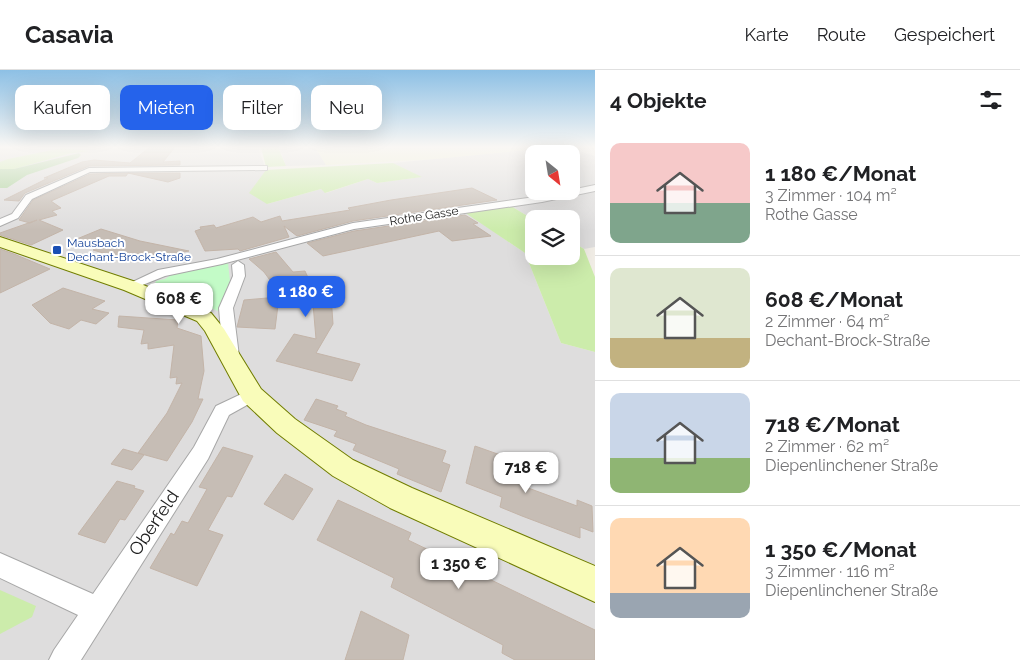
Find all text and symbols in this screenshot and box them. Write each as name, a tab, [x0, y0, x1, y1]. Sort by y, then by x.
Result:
text: Casavia	[25, 20, 114, 49]
text: Karte	[745, 24, 789, 45]
text: Route	[817, 24, 866, 45]
text: Gespeichert	[894, 24, 995, 45]
chip: Kaufen	[15, 85, 110, 130]
chip: Mieten	[120, 85, 213, 130]
chip: Filter	[223, 85, 301, 130]
chip: Neu	[311, 85, 382, 130]
icon: filters	[977, 86, 1005, 114]
text: 4 Objekte	[610, 88, 707, 113]
north arrow	[525, 145, 580, 200]
map controls	[525, 145, 580, 265]
text: 1 180 €/Monat	[765, 161, 916, 186]
icon: home	[650, 163, 710, 223]
text: 3 Zimmer · 104 m²	[765, 186, 897, 205]
street label: Rothe Gasse	[389, 204, 459, 228]
text: Rothe Gasse	[765, 205, 858, 224]
button: layers	[525, 210, 580, 265]
place label: Mausbach Dechant-Brock-Straße	[67, 236, 191, 264]
marker: Mausbach Dechant-Brock-Straße	[51, 244, 63, 256]
pin: 1 180 €	[260, 276, 352, 318]
pin: 608 €	[144, 282, 214, 325]
text: 1 180 €	[278, 282, 334, 301]
text: 608 €/Monat	[765, 287, 903, 312]
icon: home	[650, 288, 710, 348]
text: 608 €	[156, 289, 202, 308]
text: 2 Zimmer · 64 m²	[765, 312, 890, 331]
text: Dechant-Brock-Straße	[765, 331, 930, 350]
text: 718 €/Monat	[765, 412, 900, 437]
icon: home	[650, 413, 710, 473]
text: 2 Zimmer · 62 m²	[765, 437, 889, 456]
pin: 718 €	[491, 452, 561, 494]
text: Diepenlinchener Straße	[765, 456, 938, 475]
text: 718 €	[504, 458, 548, 477]
street label: Oberfeld	[124, 486, 183, 559]
text: 1 350 €/Monat	[765, 537, 917, 562]
icon: home	[650, 538, 710, 598]
pin: 1 350 €	[413, 548, 505, 590]
text: 1 350 €	[431, 554, 487, 573]
text: 3 Zimmer · 116 m²	[765, 562, 895, 581]
text: Diepenlinchener Straße	[765, 581, 938, 600]

